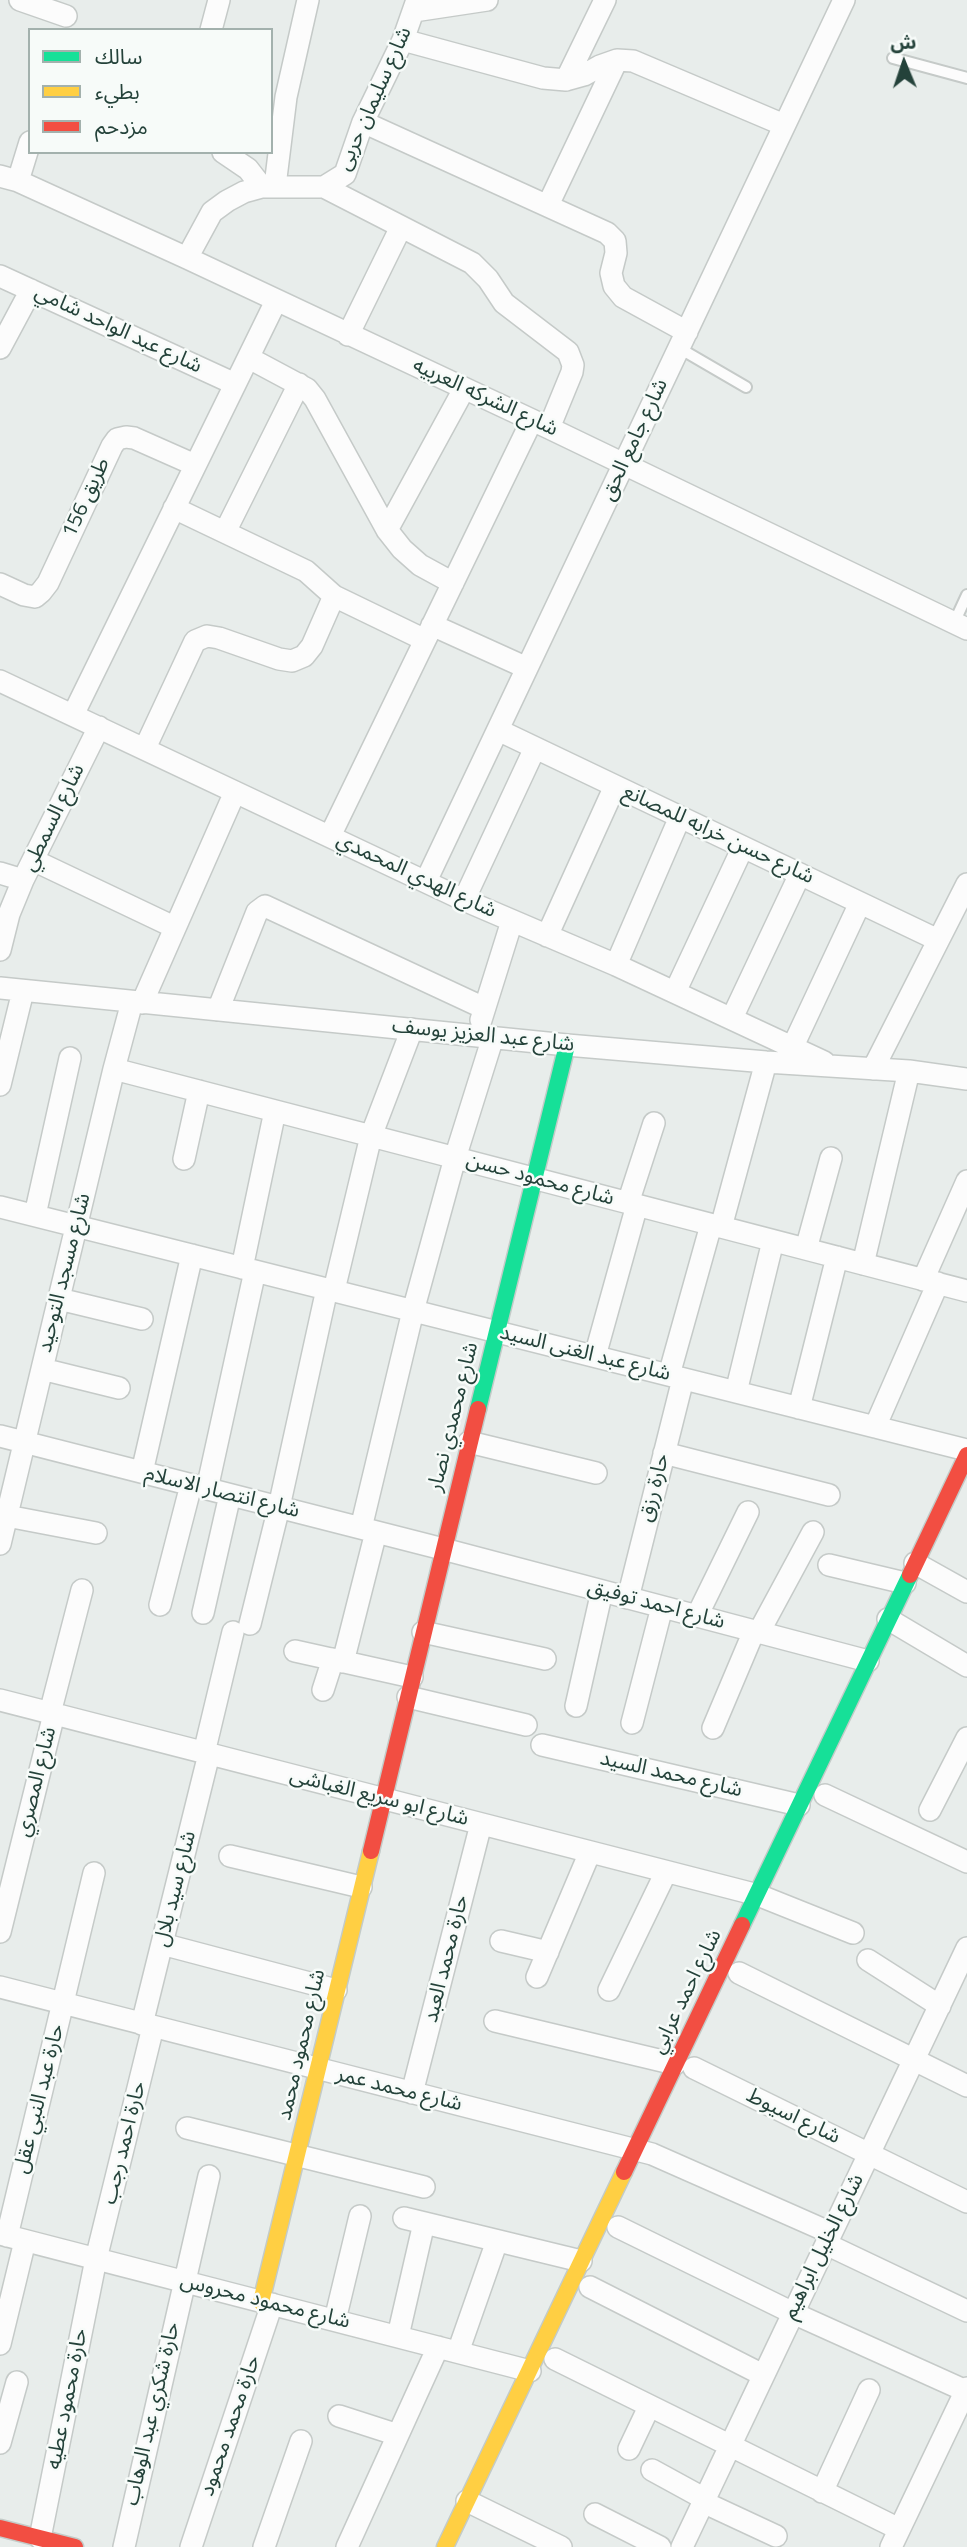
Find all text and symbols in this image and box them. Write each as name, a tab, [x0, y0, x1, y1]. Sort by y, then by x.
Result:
street label: شارع سليمان حربى	[332, 23, 418, 175]
text: ش	[890, 27, 917, 56]
legend	[28, 28, 273, 154]
north arrow	[869, 28, 939, 98]
text: سالك	[95, 40, 142, 72]
text: بطيء	[95, 75, 140, 107]
text: مزدحم	[95, 110, 148, 142]
street label: شارع عبد الواحد شامي	[30, 280, 206, 380]
street label: شارع الشركه العربيه	[408, 353, 562, 443]
street label: شارع جامع الحق	[596, 375, 674, 505]
street label: طريق 156	[58, 454, 116, 542]
street label: شارع السمطي	[17, 760, 91, 876]
street label: شارع حسن خرابه للمصانع	[618, 780, 818, 890]
street label: شارع الهدي المحمدي	[332, 828, 500, 924]
street label: شارع عبد العزيز يوسف	[391, 1014, 575, 1058]
street label: شارع محمود حسن	[463, 1148, 617, 1212]
street label: شارع مسجد التوحيد	[33, 1191, 97, 1355]
street label: شارع عبد الغنى السيد	[497, 1321, 673, 1387]
street label: شارع محمدي نصار	[423, 1340, 485, 1494]
street label: حارة رزق	[634, 1451, 676, 1525]
street label: شارع انتصار الاسلام	[142, 1462, 302, 1524]
street label: شارع احمد توفيق	[585, 1575, 727, 1635]
street label: شارع المصري	[11, 1724, 63, 1840]
street label: شارع محمد السيد	[597, 1746, 745, 1804]
street label: شارع ابو سريع الغباشى	[287, 1764, 471, 1832]
street label: شارع سيد بلال	[149, 1828, 203, 1950]
street label: حارة محمد العبد	[419, 1893, 475, 2025]
street label: شارع احمد عرابي	[646, 1926, 728, 2058]
street label: شارع محمود محمد	[272, 1967, 332, 2123]
street label: حارة عبد النبي عقل	[9, 2022, 71, 2176]
street label: شارع محمد عمر	[333, 2062, 465, 2118]
street label: حارة احمد رجب	[98, 2079, 152, 2207]
street label: شارع اسيوط	[742, 2083, 844, 2151]
street label: شارع الخليل ابراهيم	[778, 2170, 870, 2324]
street label: شارع محمود محروس	[177, 2269, 353, 2335]
street label: حارة شكري عبد الوهاب	[120, 2320, 186, 2508]
street label: حارة محمود عطيه	[42, 2326, 94, 2472]
street label: حارة محمد محمود	[195, 2352, 267, 2500]

